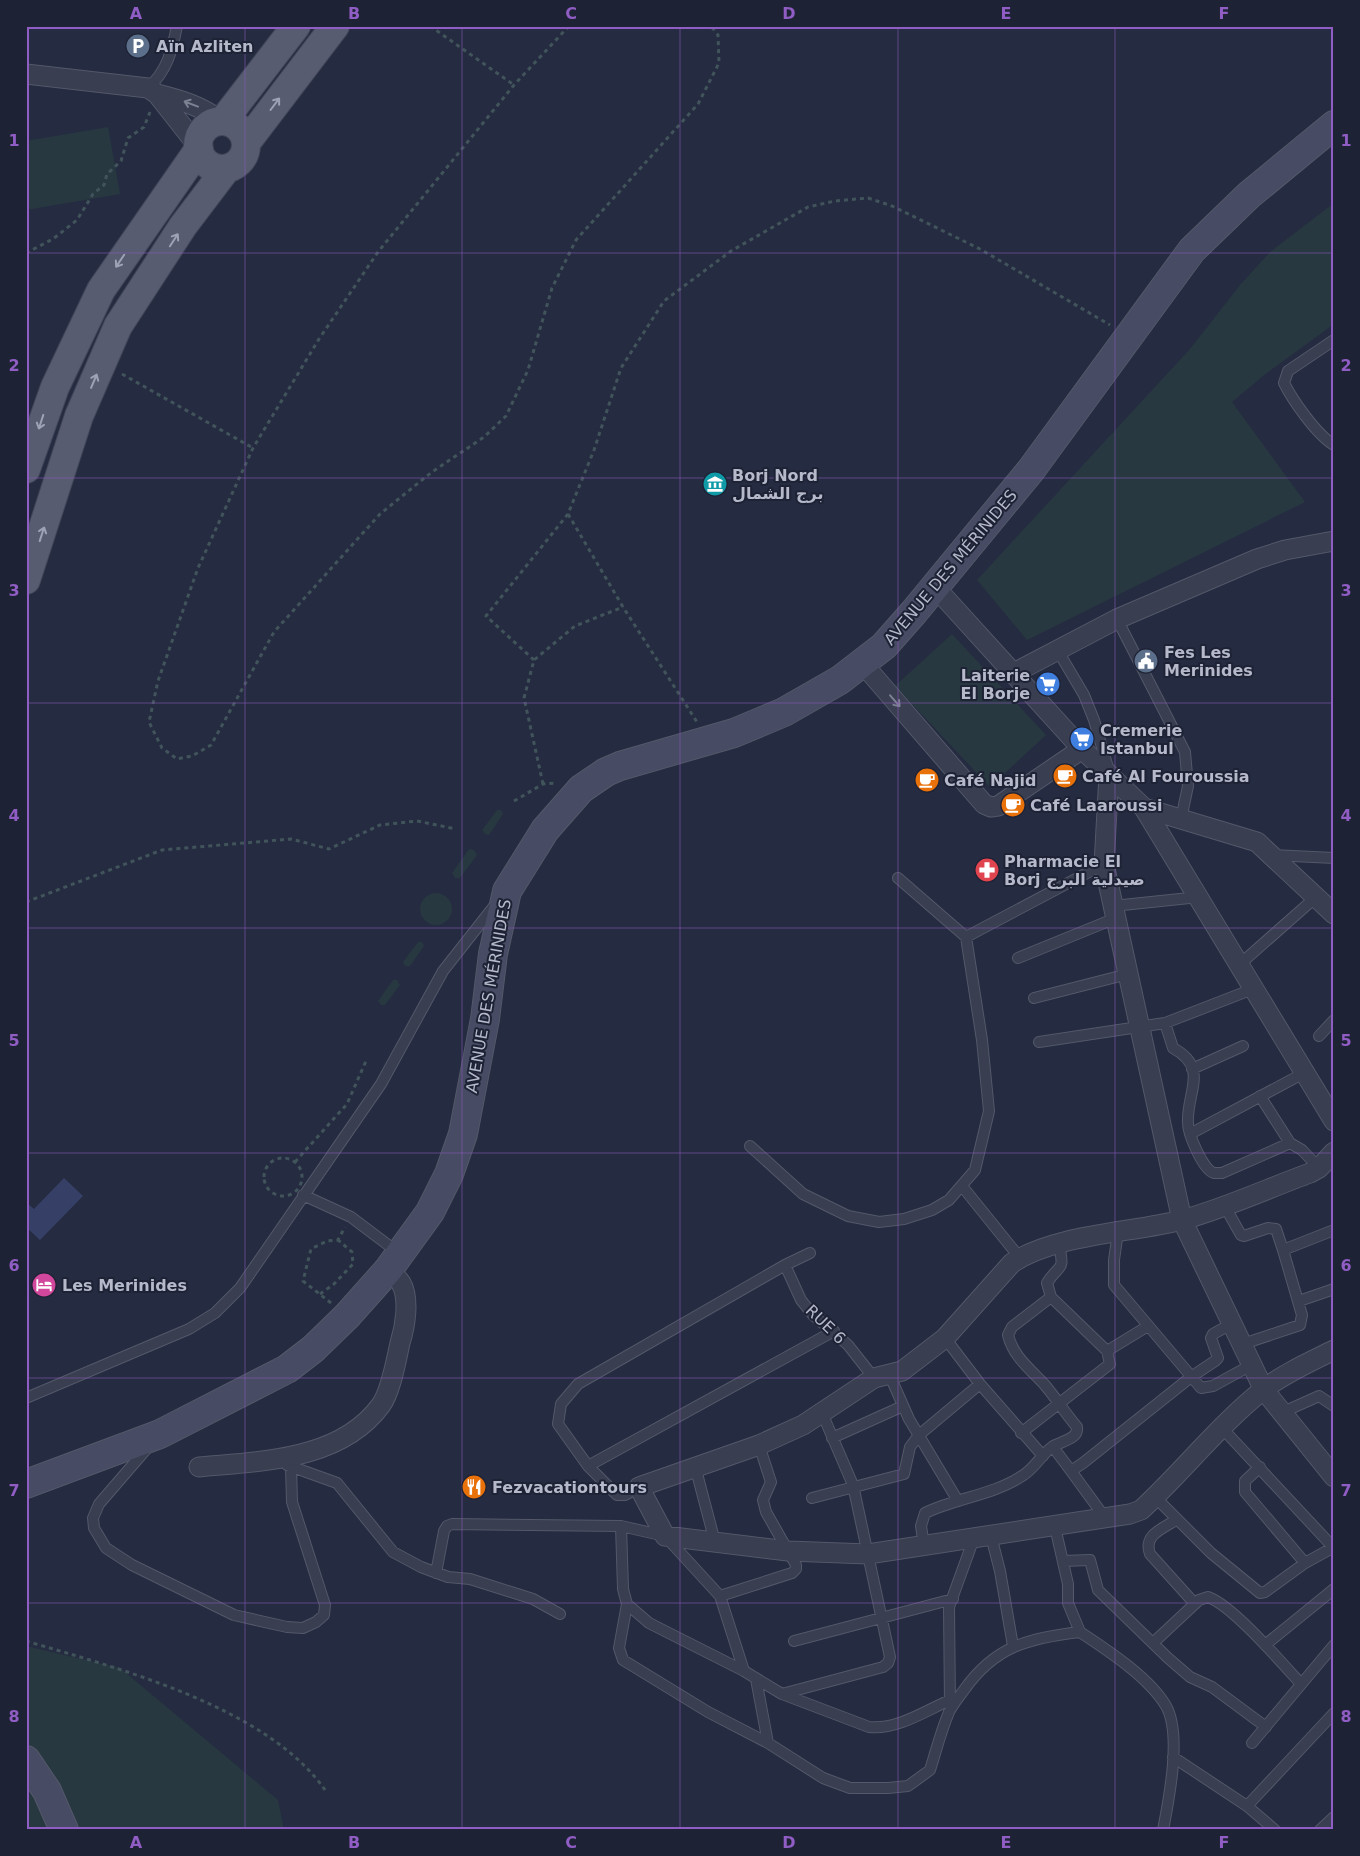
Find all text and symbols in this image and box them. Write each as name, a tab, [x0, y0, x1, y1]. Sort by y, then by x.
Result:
text: A	[130, 4, 143, 23]
text: B	[348, 4, 360, 23]
text: C	[565, 4, 577, 23]
text: D	[782, 4, 796, 23]
text: E	[1001, 4, 1011, 23]
text: F	[1219, 4, 1229, 23]
parking icon: Aïn Azliten	[125, 33, 151, 59]
place label: Aïn Azliten	[156, 37, 253, 56]
one-way arrow	[270, 98, 281, 111]
one-way arrow	[183, 99, 199, 108]
text: 1	[8, 131, 20, 150]
text: 1	[1340, 131, 1352, 150]
one-way arrow	[169, 233, 179, 247]
one-way arrow	[115, 254, 126, 268]
text: 2	[8, 356, 20, 375]
text: 2	[1340, 356, 1352, 375]
one-way arrow	[90, 374, 100, 389]
one-way arrow	[36, 414, 46, 430]
place label: Borj Nord برج الشمال	[732, 466, 823, 503]
museum icon: Borj Nord برج الشمال	[702, 471, 728, 497]
street label: AVENUE DES MÉRINIDES	[880, 486, 1021, 649]
one-way arrow	[37, 527, 47, 543]
text: 3	[8, 581, 20, 600]
text: 3	[1340, 581, 1352, 600]
place label: Fes Les Merinides	[1164, 643, 1253, 680]
public building icon: Fes Les Merinides	[1133, 648, 1159, 674]
place label: Laiterie El Borje	[961, 666, 1030, 703]
supermarket icon: Laiterie El Borje	[1035, 671, 1061, 697]
one-way arrow	[889, 695, 900, 708]
place label: Cremerie Istanbul	[1100, 721, 1182, 758]
supermarket icon: Cremerie Istanbul	[1069, 726, 1095, 752]
cafe icon: Café Al Fouroussia	[1052, 763, 1078, 789]
cafe icon: Café Najid	[914, 767, 940, 793]
place label: Café Al Fouroussia	[1082, 767, 1250, 786]
place label: Café Najid	[944, 771, 1037, 790]
cafe icon: Café Laaroussi	[1000, 792, 1026, 818]
place label: Café Laaroussi	[1030, 796, 1163, 815]
text: 4	[8, 806, 20, 825]
text: 4	[1340, 806, 1352, 825]
place label: Pharmacie El Borj صيدلية البرج	[1004, 852, 1145, 889]
pharmacy icon: Pharmacie El Borj صيدلية البرج	[974, 857, 1000, 883]
street label: AVENUE DES MÉRINIDES	[462, 898, 515, 1095]
text: 5	[8, 1031, 20, 1050]
text: 5	[1340, 1031, 1352, 1050]
text: 6	[8, 1256, 20, 1275]
text: 6	[1340, 1256, 1352, 1275]
hotel icon: Les Merinides	[31, 1272, 57, 1298]
place label: Les Merinides	[62, 1276, 187, 1295]
street label: RUE 6	[802, 1301, 850, 1348]
restaurant icon: Fezvacationtours	[461, 1474, 487, 1500]
place label: Fezvacationtours	[492, 1478, 647, 1497]
text: 7	[8, 1481, 20, 1500]
text: 7	[1340, 1481, 1352, 1500]
text: 8	[8, 1707, 20, 1726]
text: 8	[1340, 1707, 1352, 1726]
text: A	[130, 1833, 143, 1852]
text: B	[348, 1833, 360, 1852]
text: C	[565, 1833, 577, 1852]
text: D	[782, 1833, 796, 1852]
text: E	[1001, 1833, 1011, 1852]
text: F	[1219, 1833, 1229, 1852]

